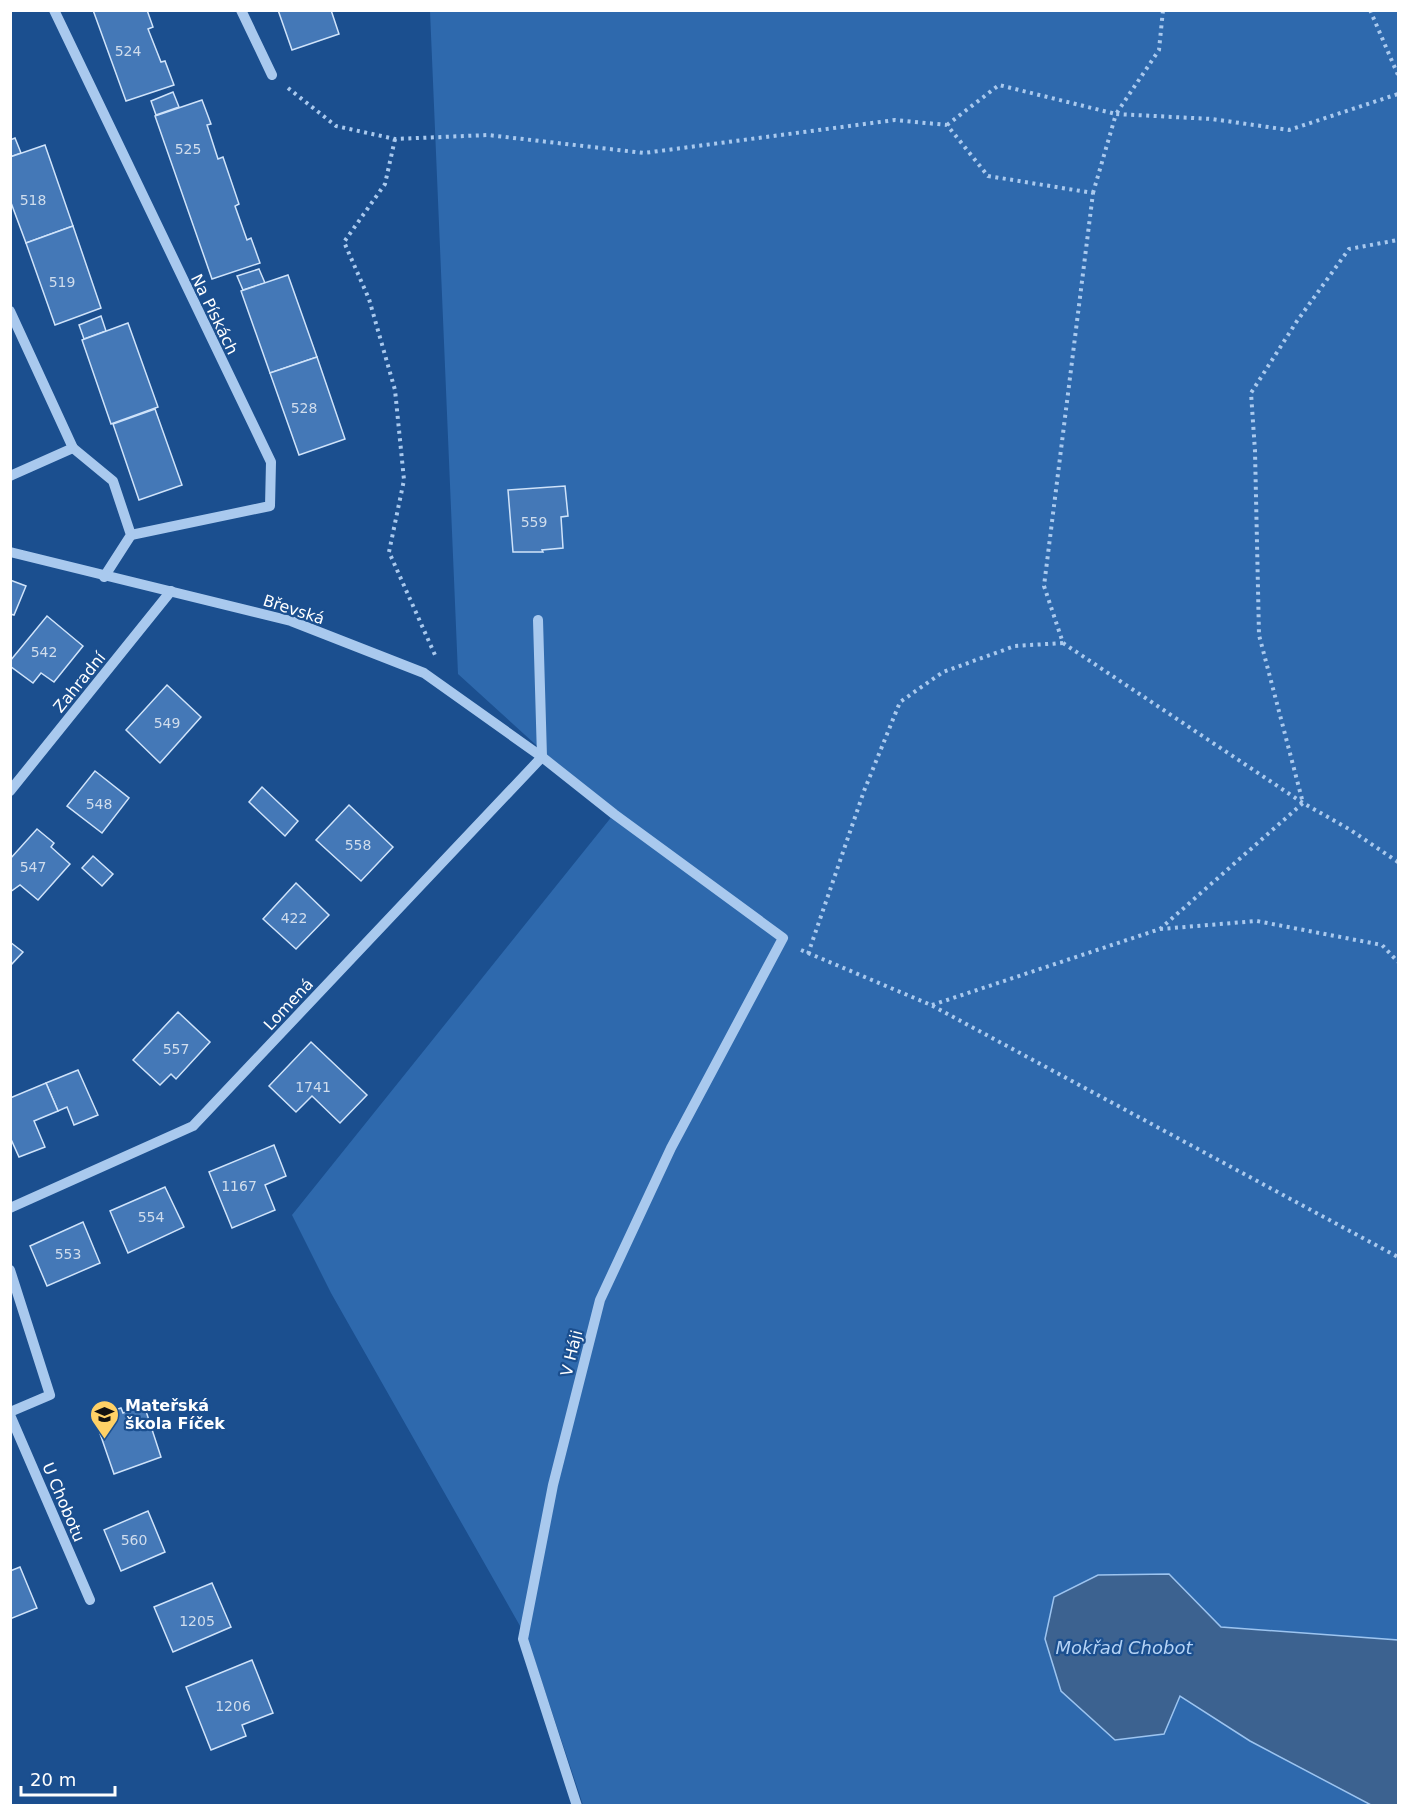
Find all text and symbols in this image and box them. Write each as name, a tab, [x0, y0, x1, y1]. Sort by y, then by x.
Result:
house number: 524	[115, 43, 141, 59]
house number: 525	[175, 141, 201, 157]
house number: 518	[20, 192, 46, 208]
street label: Na Pískách	[187, 271, 242, 357]
house number: 519	[49, 274, 75, 290]
house number: 528	[291, 400, 317, 416]
house number: 559	[521, 514, 547, 530]
street label: Břevská	[261, 591, 327, 628]
house number: 542	[31, 644, 57, 660]
street label: Zahradní	[49, 648, 110, 716]
house number: 549	[154, 715, 180, 731]
house number: 548	[86, 796, 112, 812]
house number: 558	[345, 837, 371, 853]
house number: 547	[20, 859, 46, 875]
house number: 422	[281, 910, 307, 926]
street label: Lomená	[260, 975, 317, 1034]
house number: 557	[163, 1041, 189, 1057]
house number: 1741	[295, 1079, 331, 1095]
house number: 1167	[221, 1178, 257, 1194]
house number: 554	[138, 1209, 164, 1225]
house number: 553	[55, 1246, 81, 1262]
street label: V Háji	[557, 1328, 586, 1378]
place label: Mateřská škola Fíček	[125, 1396, 225, 1433]
school or university icon: Mateřská škola Fíček	[88, 1398, 120, 1440]
street label: U Chobotu	[38, 1460, 89, 1545]
house number: 560	[121, 1532, 147, 1548]
house number: 1205	[179, 1613, 215, 1629]
water label: Mokřad Chobot	[1055, 1637, 1193, 1658]
house number: 1206	[215, 1698, 251, 1714]
scale bar	[21, 1759, 116, 1797]
text: 20 m	[30, 1769, 76, 1790]

